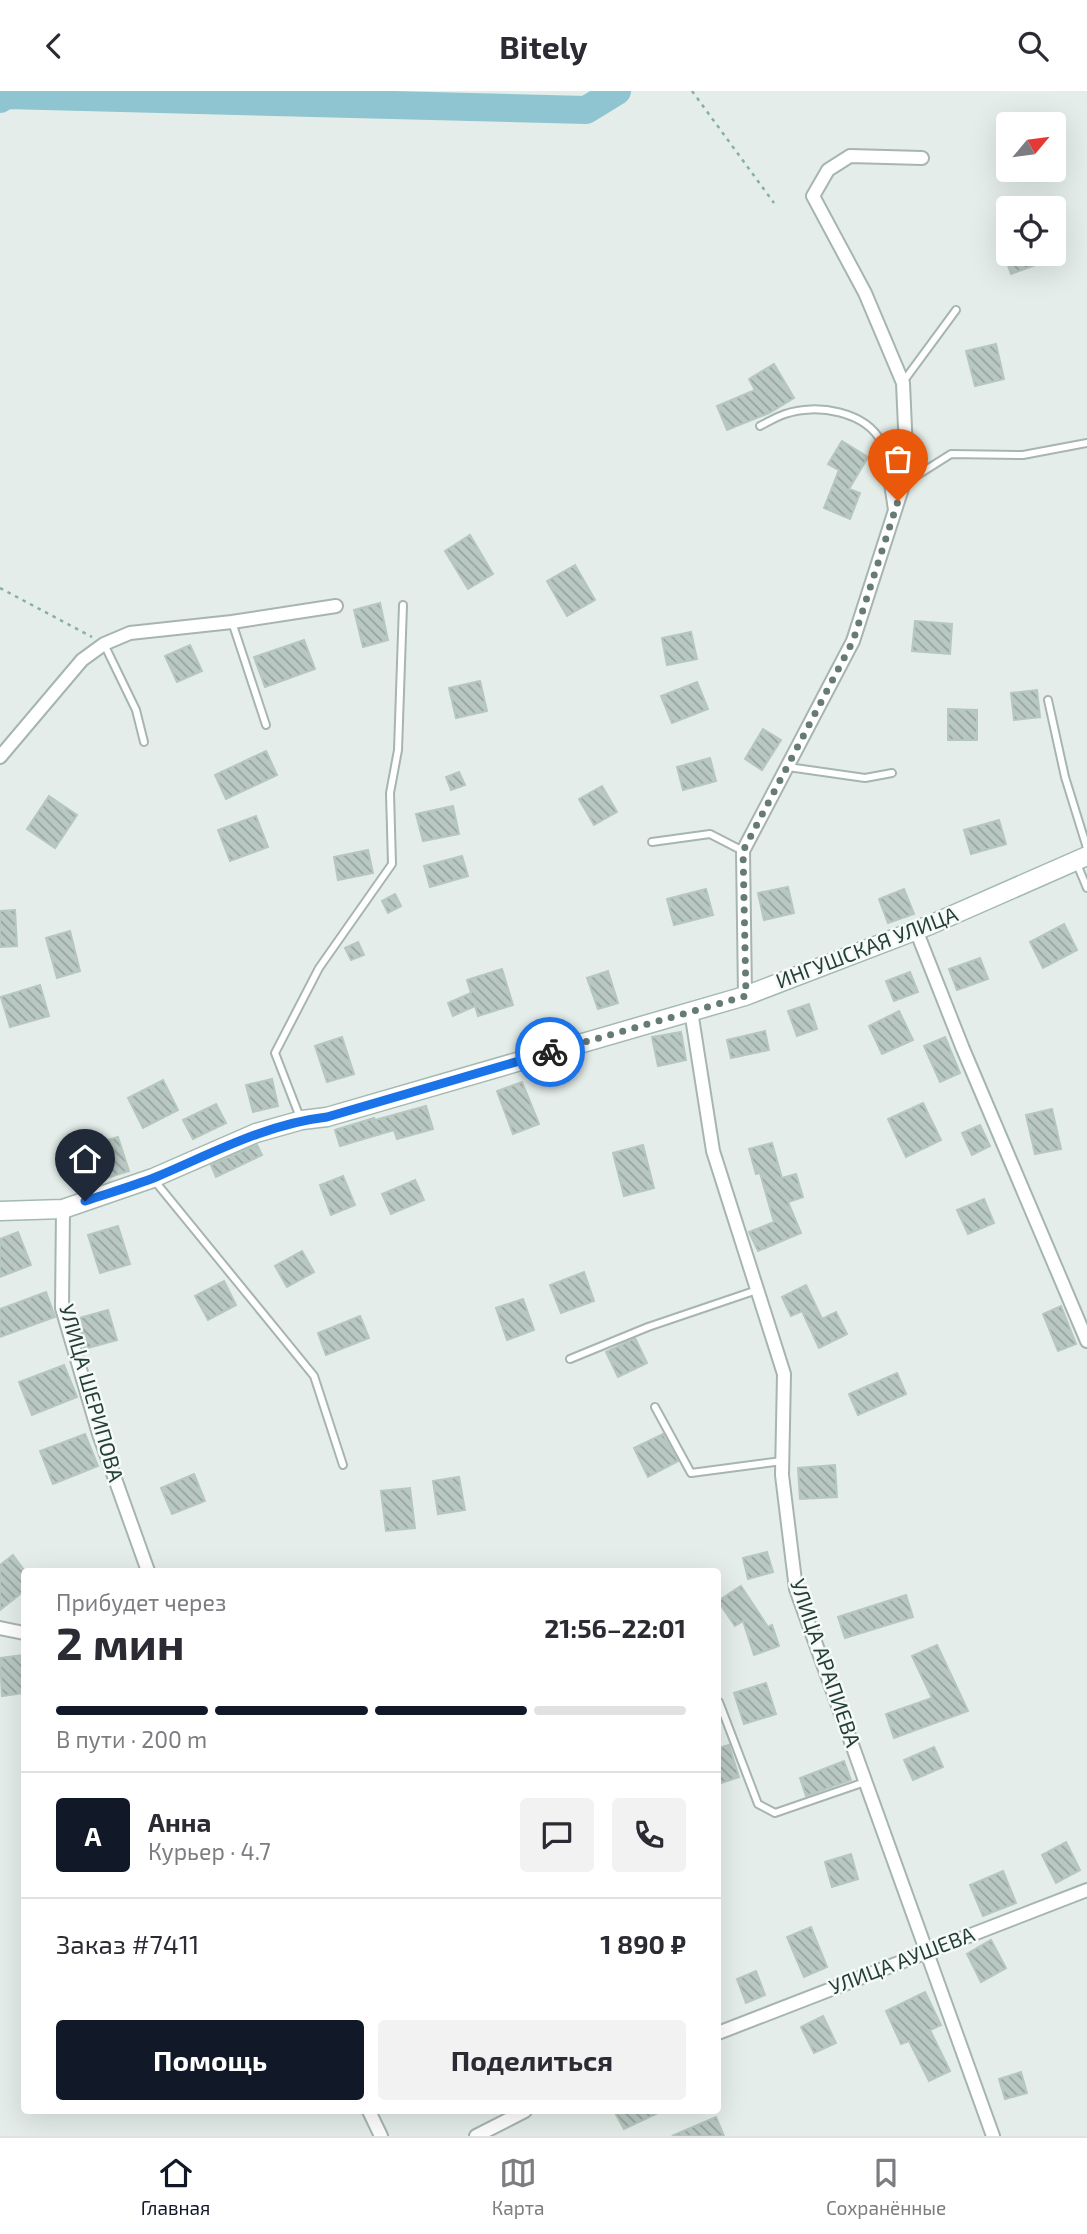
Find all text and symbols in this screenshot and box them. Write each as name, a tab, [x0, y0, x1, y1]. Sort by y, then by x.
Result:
icon: back	[35, 27, 73, 65]
text: Bitely	[499, 27, 588, 65]
icon: search	[1014, 27, 1052, 65]
north arrow	[996, 112, 1066, 182]
map controls	[996, 112, 1066, 266]
button: locate	[996, 196, 1066, 266]
pin	[868, 429, 928, 501]
icon: bag	[879, 440, 917, 478]
street label: ИНГУШСКАЯ УЛИЦА	[772, 900, 961, 993]
courier	[515, 1017, 585, 1087]
icon: bike	[531, 1033, 569, 1071]
pin	[55, 1129, 115, 1201]
icon: home	[66, 1140, 104, 1178]
street label: УЛИЦА ШЕРИПОВА	[55, 1301, 130, 1484]
street label: УЛИЦА АРАПИЕВА	[786, 1575, 867, 1750]
text: Прибудет через	[56, 1588, 226, 1616]
text: 21:56–22:01	[544, 1612, 686, 1643]
text: 2 мин	[56, 1614, 185, 1669]
text: В пути · 200 m	[56, 1725, 207, 1753]
button: chat	[520, 1798, 594, 1872]
button: phone	[612, 1798, 686, 1872]
text: Анна	[148, 1806, 211, 1837]
text: А	[85, 1820, 101, 1851]
text: Курьер · 4.7	[148, 1837, 271, 1865]
street label: УЛИЦА АУШЕВА	[825, 1920, 978, 1999]
text: Заказ #7411	[56, 1928, 199, 1959]
text: 1 890 ₽	[600, 1928, 686, 1959]
button: Помощь	[56, 2020, 364, 2100]
button: Поделиться	[378, 2020, 686, 2100]
tab: Главная	[141, 2154, 210, 2219]
tab: Карта	[492, 2154, 545, 2219]
tab: Сохранённые	[826, 2154, 946, 2219]

